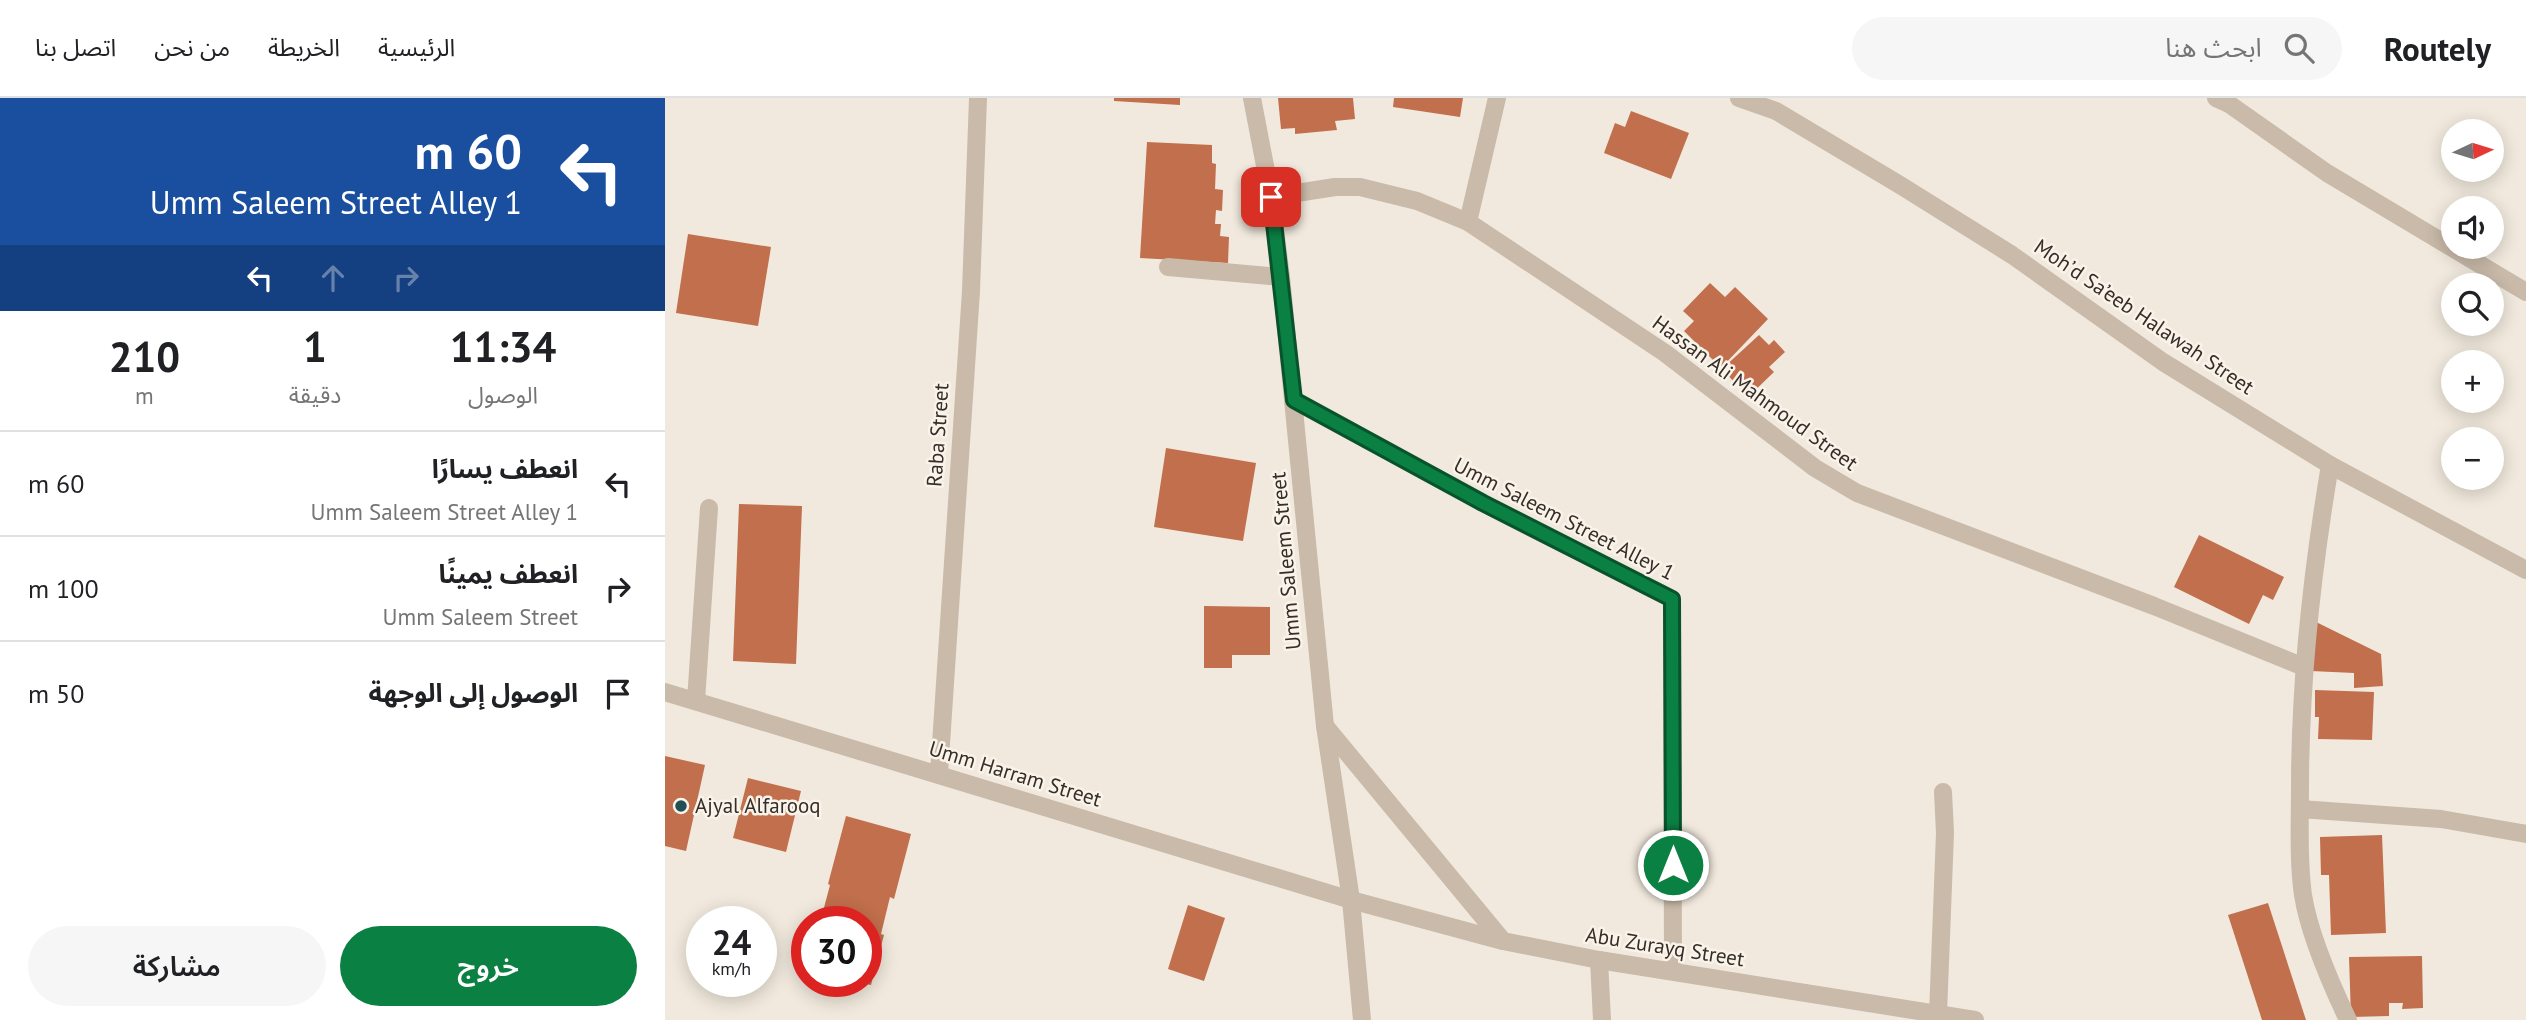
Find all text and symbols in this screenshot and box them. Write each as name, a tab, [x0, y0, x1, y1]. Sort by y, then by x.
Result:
search box	[1852, 17, 2342, 80]
text: Routely	[2384, 27, 2491, 70]
icon: search	[2280, 29, 2318, 67]
text: ابحث هنا	[2165, 31, 2262, 64]
text: اتصل بنا	[35, 32, 116, 63]
text: من نحن	[154, 32, 230, 63]
text: الخريطة	[268, 32, 340, 63]
text: الرئيسية	[378, 32, 455, 63]
text: 60 m	[415, 119, 522, 183]
north arrow	[2441, 119, 2504, 182]
map controls	[2441, 119, 2504, 490]
icon: left	[546, 126, 637, 217]
pin	[1241, 167, 1301, 227]
icon: arrive	[1252, 178, 1290, 216]
text: Umm Saleem Street Alley 1	[150, 181, 522, 223]
button: sound	[2441, 196, 2504, 259]
street label: Moh’d Sa’eeb Halawah Street	[2029, 233, 2259, 400]
icon: left	[241, 259, 279, 297]
icon: ahead	[314, 259, 352, 297]
icon: right	[387, 259, 425, 297]
button: search	[2441, 273, 2504, 336]
street label: Hassan Ali Mahmoud Street	[1647, 309, 1863, 476]
text: 1	[303, 319, 327, 374]
text: 11:34	[450, 319, 556, 374]
text: 210	[109, 329, 180, 384]
button: +	[2441, 350, 2504, 413]
text: دقيقة	[289, 380, 341, 409]
text: الوصول	[468, 380, 538, 409]
text: m	[135, 381, 154, 410]
street label: Raba Street	[920, 382, 955, 488]
button: −	[2441, 427, 2504, 490]
street label: Umm Saleem Street Alley 1	[1449, 451, 1679, 586]
text: انعطف يسارًا	[432, 452, 578, 485]
icon: left	[599, 465, 637, 503]
text: 60 m	[28, 467, 84, 500]
street label: Umm Saleem Street	[1264, 471, 1307, 651]
text: Umm Saleem Street Alley 1	[310, 497, 578, 526]
text: انعطف يمينًا	[438, 557, 578, 590]
icon: right	[599, 570, 637, 608]
text: 100 m	[28, 572, 99, 605]
text: Umm Saleem Street	[382, 602, 578, 631]
icon: arrive	[599, 675, 637, 713]
text: الوصول إلى الوجهة	[369, 676, 578, 709]
text: 50 m	[28, 677, 84, 710]
street label: Umm Harram Street	[926, 734, 1105, 813]
place label: Ajyal Alfarooq	[695, 792, 821, 819]
marker: Ajyal Alfarooq	[673, 798, 689, 814]
position arrow	[1636, 828, 1710, 902]
speed limit sign: 30	[791, 906, 882, 997]
text: 24	[712, 919, 751, 965]
street label: Abu Zurayq Street	[1584, 921, 1746, 972]
button: مشاركة	[28, 926, 326, 1006]
button: خروج	[340, 926, 637, 1006]
text: km/h	[712, 957, 751, 980]

